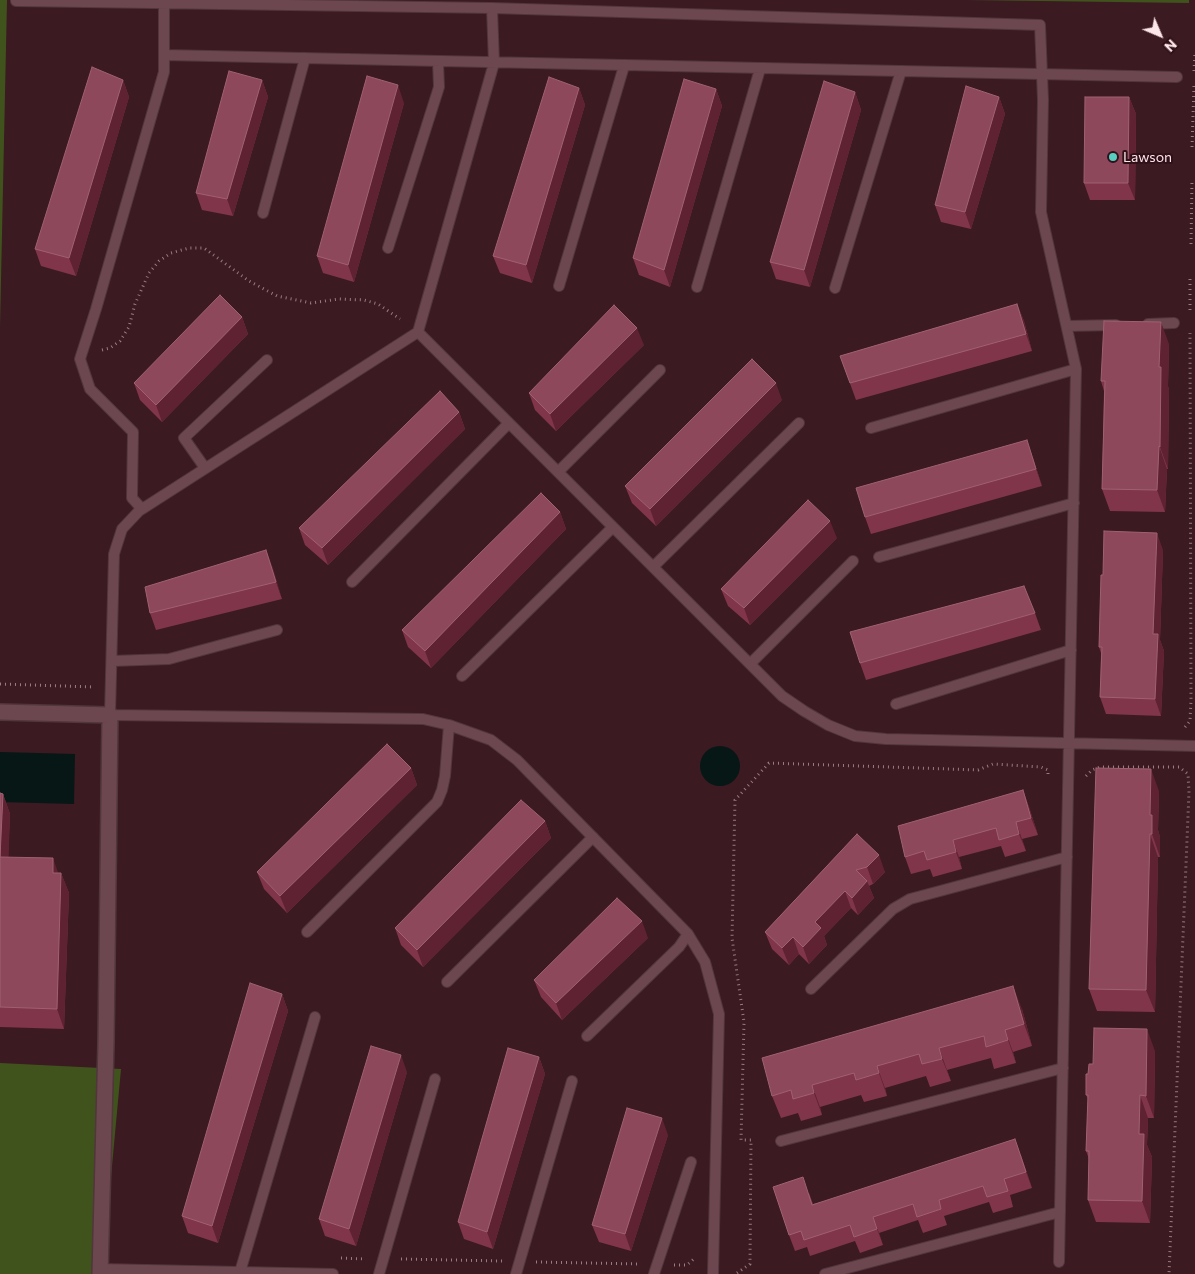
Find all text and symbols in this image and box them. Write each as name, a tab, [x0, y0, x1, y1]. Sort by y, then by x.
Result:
north arrow	[1135, 10, 1185, 60]
text: N	[1161, 36, 1181, 56]
place label: Lawson	[1123, 149, 1172, 165]
marker: Lawson	[1107, 151, 1119, 163]

